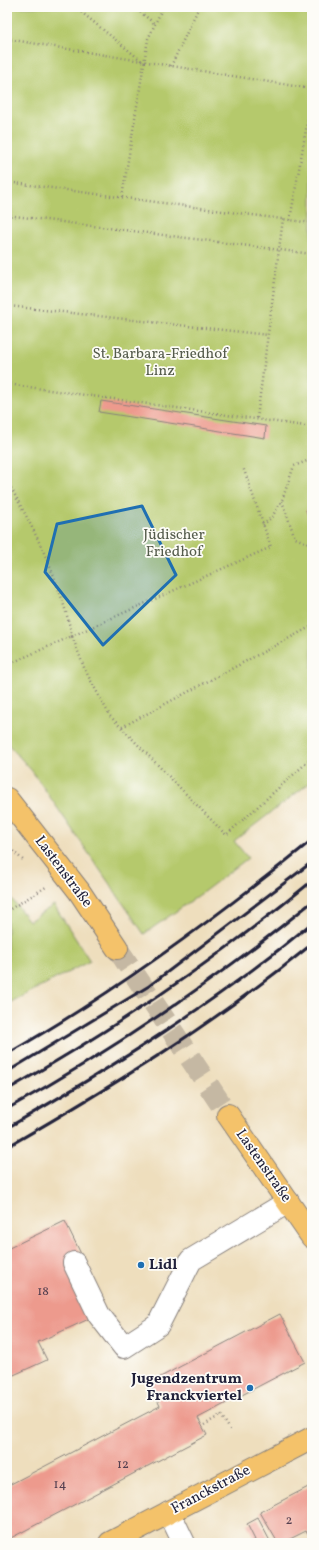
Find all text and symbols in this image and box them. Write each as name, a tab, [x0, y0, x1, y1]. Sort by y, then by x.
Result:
park label: St. Barbara-Friedhof Linz	[93, 344, 229, 382]
park label: Jüdischer Friedhof	[143, 525, 205, 563]
street label: Lastenstraße	[29, 832, 97, 912]
street label: Lastenstraße	[230, 1125, 296, 1207]
place label: Lidl	[149, 1255, 177, 1276]
marker: Lidl	[136, 1260, 146, 1270]
house number: 18	[37, 1283, 49, 1301]
place label: Jugendzentrum Franckviertel	[130, 1369, 242, 1407]
marker: Jugendzentrum Franckviertel	[245, 1383, 255, 1393]
house number: 12	[117, 1456, 129, 1474]
street label: Franckstraße	[168, 1460, 254, 1520]
house number: 14	[54, 1476, 67, 1494]
house number: 2	[286, 1512, 293, 1530]

